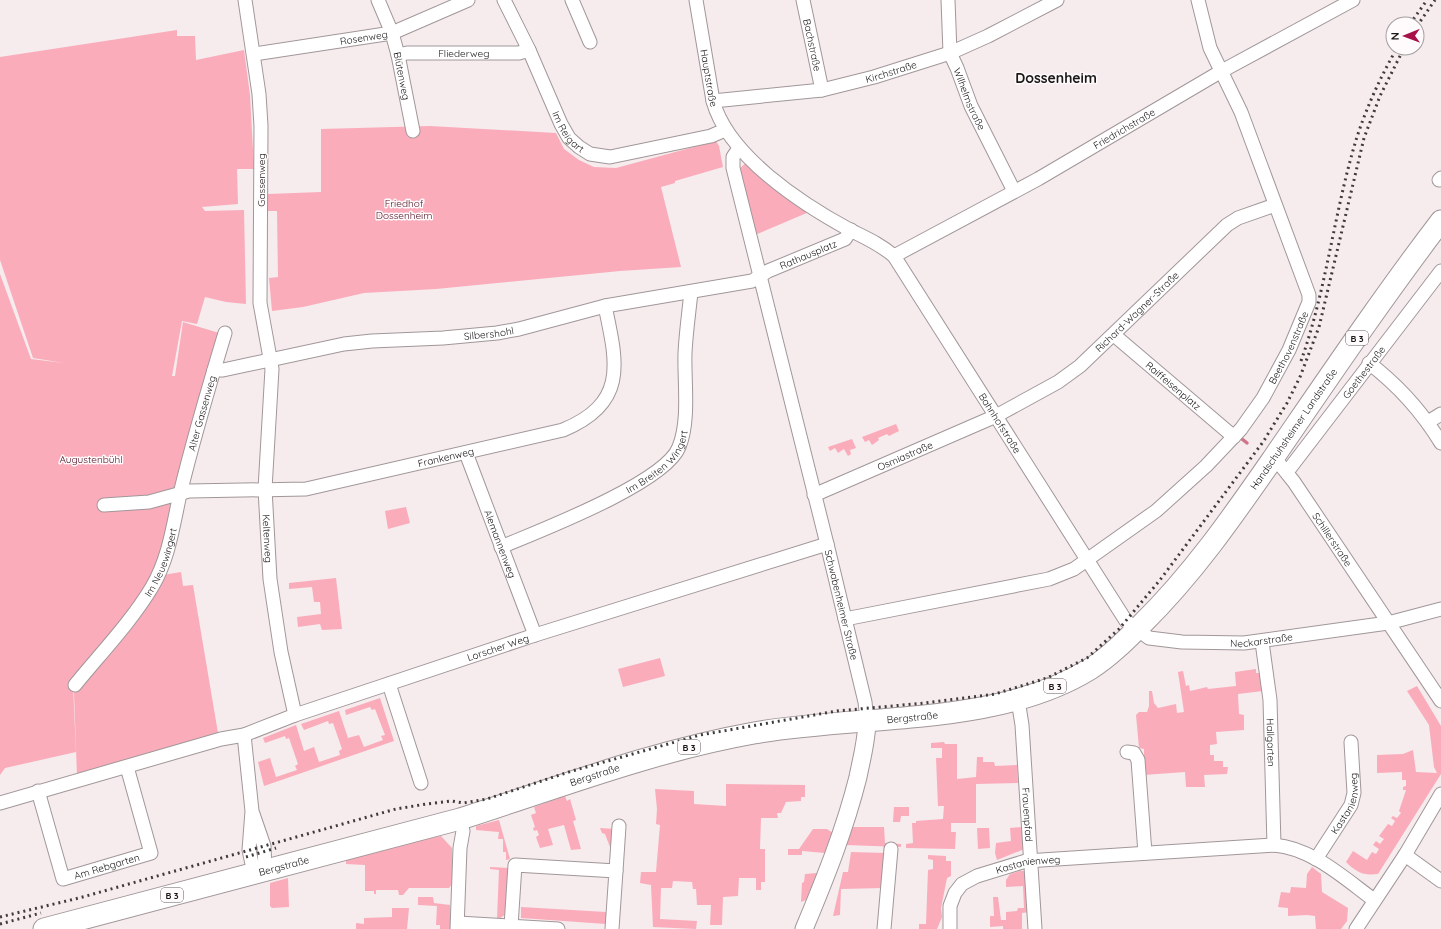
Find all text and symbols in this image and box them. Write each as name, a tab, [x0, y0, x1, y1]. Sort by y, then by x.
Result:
north arrow	[1385, 16, 1425, 56]
street label: Bachstraße	[801, 18, 824, 73]
street label: Rosenweg	[339, 27, 389, 47]
text: N	[1388, 32, 1402, 40]
street label: Fliederweg	[438, 47, 489, 60]
street label: Hauptstraße	[698, 48, 721, 109]
street label: Blütenweg	[391, 51, 413, 101]
street label: Kirchstraße	[864, 57, 919, 85]
street label: Wilhelmstraße	[951, 66, 989, 133]
district label: Dossenheim	[1015, 69, 1097, 87]
street label: Friedrichstraße	[1091, 105, 1158, 152]
street label: Im Reigart	[550, 109, 587, 156]
street label: Gassenweg	[255, 153, 268, 207]
park label: Friedhof Dossenheim	[376, 197, 432, 222]
street label: Rathausplatz	[777, 237, 839, 272]
street label: Richard-Wagner-Straße	[1092, 268, 1182, 355]
street label: Beethovenstraße	[1265, 309, 1311, 386]
street label: Silbershohl	[463, 324, 515, 343]
road number: B 3	[1346, 331, 1368, 345]
street label: Goethestraße	[1339, 343, 1388, 401]
street label: Raiffeisenplatz	[1143, 358, 1204, 413]
street label: Handschuhsheimer Landstraße	[1247, 365, 1340, 492]
street label: Alter Gassenweg	[185, 374, 218, 452]
street label: Bahnhofstraße	[976, 390, 1024, 456]
street label: Im Breiten Wingert	[623, 429, 690, 496]
street label: Osmiastraße	[875, 438, 935, 473]
street label: Frankenweg	[416, 444, 475, 470]
park label: Augustenbühl	[60, 453, 123, 466]
street label: Alemannenweg	[482, 508, 519, 580]
street label: Schillerstraße	[1310, 510, 1355, 569]
street label: Keltenweg	[260, 514, 276, 563]
street label: Im Neuewingert	[141, 526, 179, 599]
street label: Schwabenheimer Straße	[822, 548, 861, 662]
street label: Neckarstraße	[1230, 630, 1294, 650]
street label: Lorscher Weg	[465, 631, 530, 664]
road number: B 3	[1044, 679, 1066, 693]
street label: Bergstraße	[886, 708, 939, 726]
street label: Hallgarten	[1264, 718, 1278, 767]
road number: B 3	[678, 740, 700, 754]
street label: Bergstraße	[568, 761, 621, 789]
street label: Kastanienweg	[1327, 773, 1360, 836]
street label: Frauenpfad	[1019, 787, 1036, 842]
street label: Am Rebgarten	[72, 850, 141, 882]
street label: Kastanienweg	[994, 852, 1061, 876]
street label: Bergstraße	[257, 853, 311, 878]
road number: B 3	[161, 888, 183, 902]

